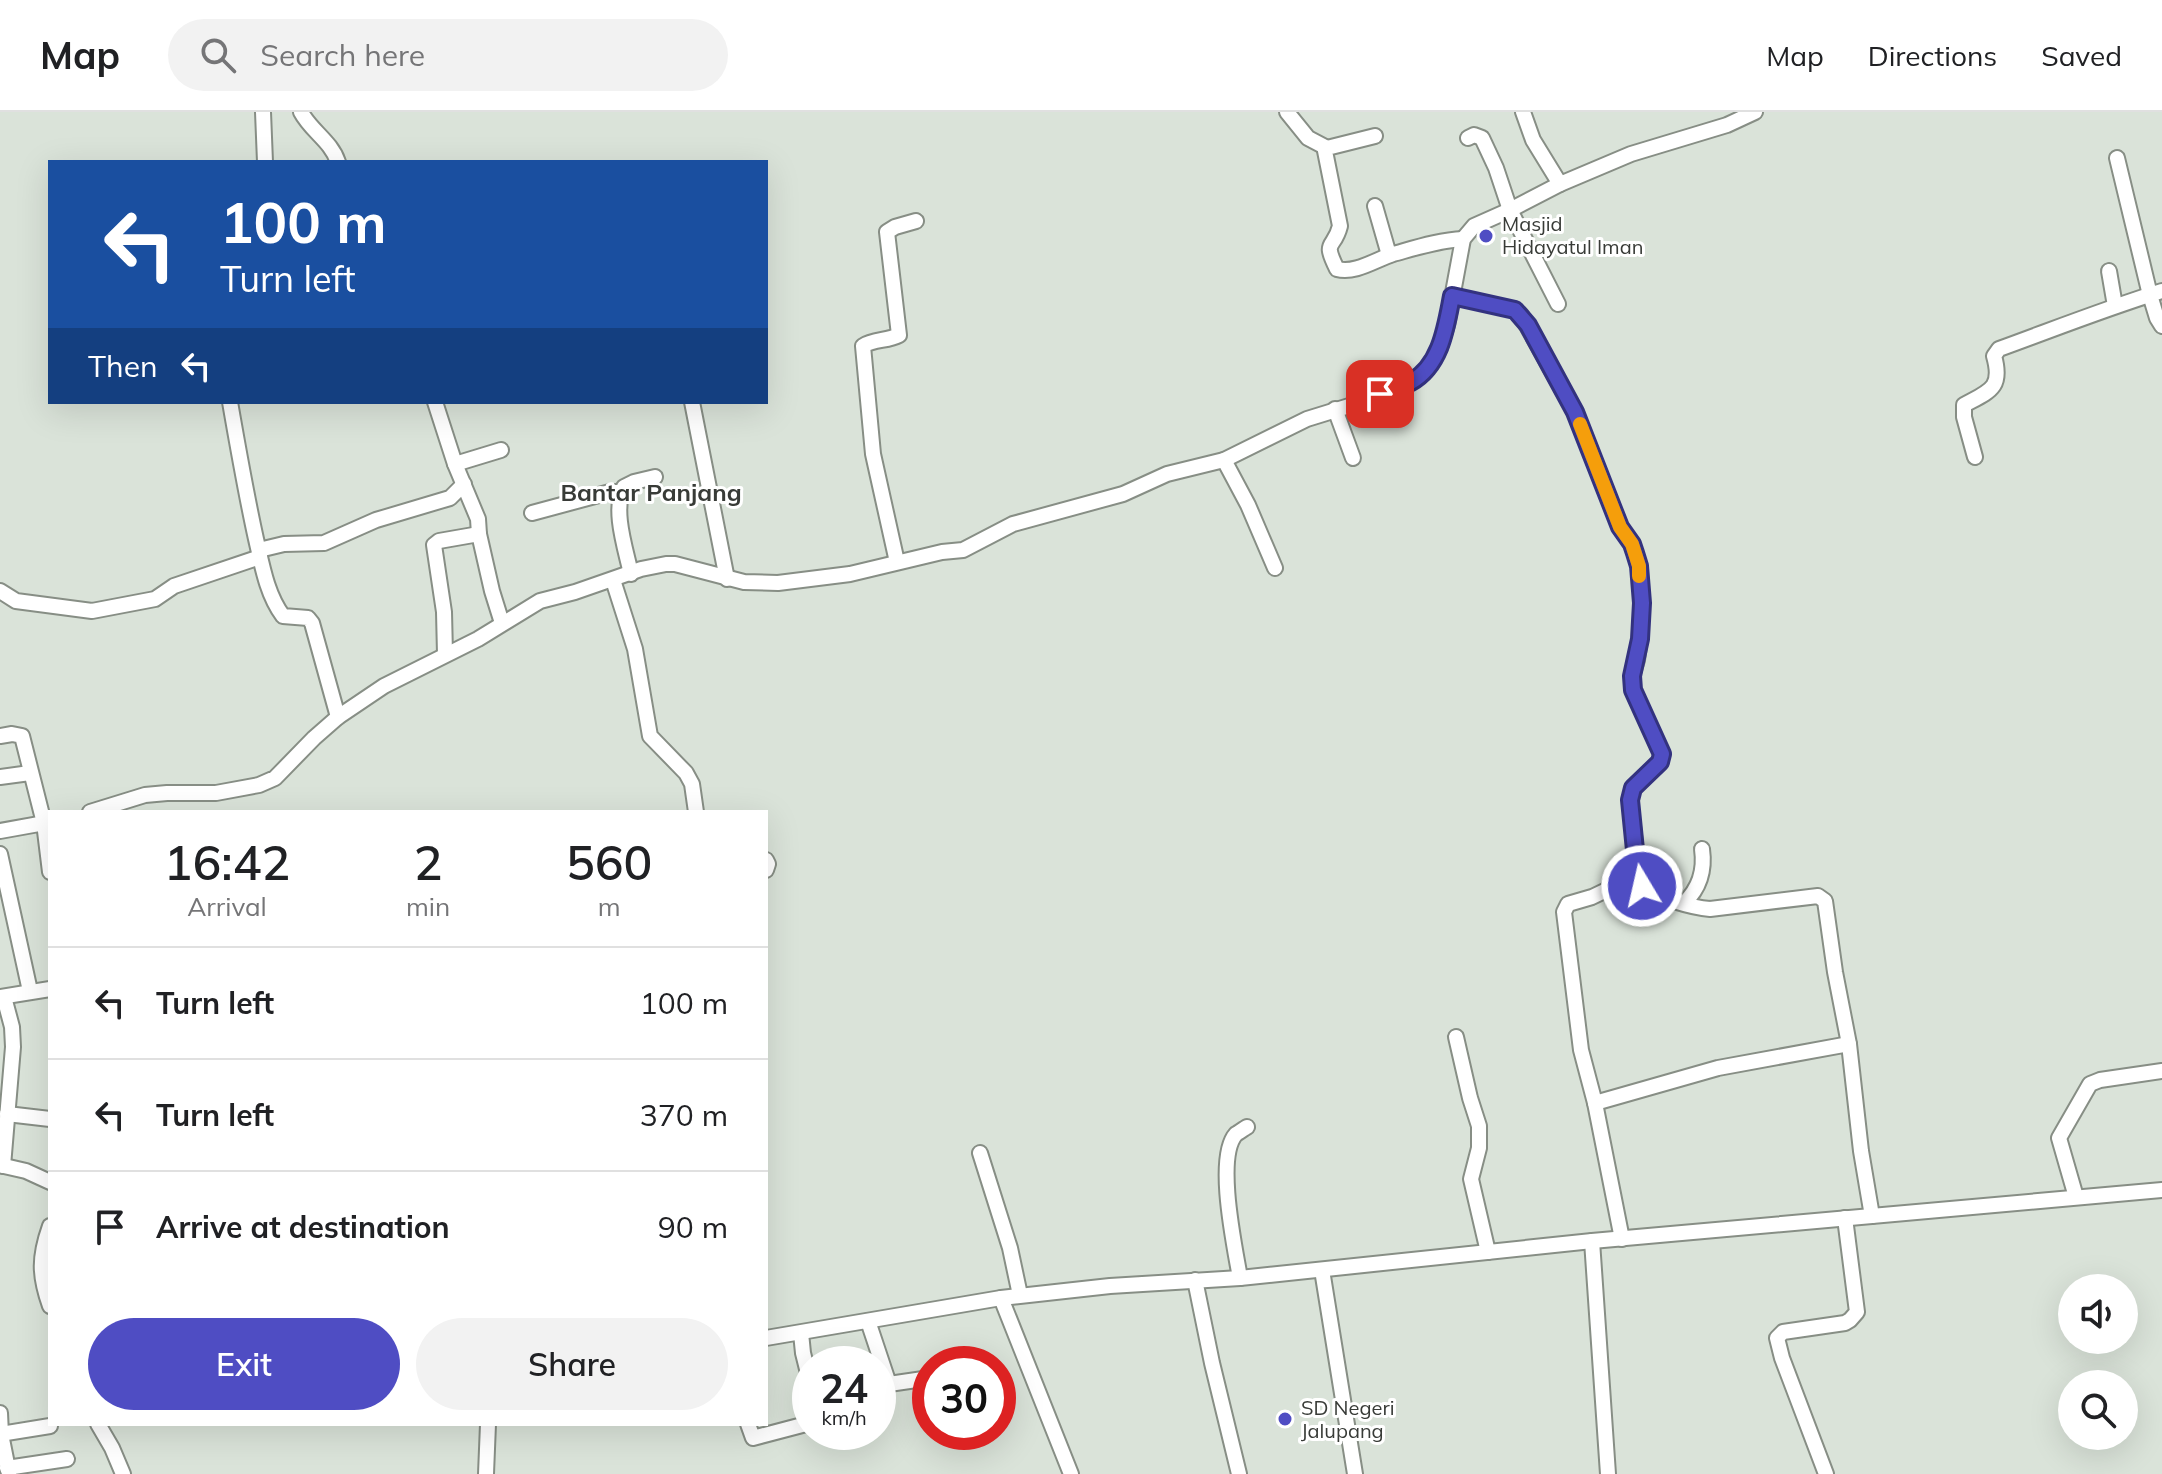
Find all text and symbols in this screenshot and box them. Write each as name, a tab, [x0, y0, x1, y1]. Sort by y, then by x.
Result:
search box	[168, 19, 728, 91]
text: Map	[40, 31, 120, 79]
icon: search	[196, 33, 240, 77]
text: Search here	[260, 36, 425, 74]
text: Map	[1766, 38, 1824, 73]
text: Directions	[1868, 38, 1997, 73]
text: Saved	[2041, 38, 2122, 73]
text: 100 m	[220, 187, 387, 257]
icon: left	[88, 192, 192, 296]
place label: Masjid Hidayatul Iman	[1502, 211, 1643, 259]
marker: Masjid Hidayatul Iman	[1477, 227, 1495, 245]
text: Turn left	[220, 256, 356, 301]
icon: left	[174, 344, 218, 388]
text: Then	[88, 347, 158, 385]
pin	[1346, 360, 1414, 428]
icon: arrive	[1358, 372, 1402, 416]
district label: Bantar Panjang	[560, 477, 742, 507]
text: 16:42	[164, 832, 290, 892]
text: 2	[414, 832, 442, 892]
text: 560	[566, 832, 652, 892]
position arrow	[1600, 844, 1684, 928]
text: Arrival	[187, 890, 267, 923]
text: min	[406, 890, 450, 923]
text: m	[598, 890, 621, 923]
icon: left	[88, 981, 132, 1025]
text: Turn left	[156, 984, 274, 1022]
text: 100 m	[640, 984, 728, 1022]
icon: left	[88, 1093, 132, 1137]
text: Turn left	[156, 1096, 274, 1134]
text: 370 m	[640, 1096, 728, 1134]
icon: arrive	[88, 1205, 132, 1249]
text: Arrive at destination	[156, 1208, 450, 1246]
text: 90 m	[658, 1208, 728, 1246]
map controls	[2058, 1274, 2138, 1450]
button: sound	[2058, 1274, 2138, 1354]
button: Exit	[88, 1318, 400, 1410]
button: Share	[416, 1318, 728, 1410]
speed limit sign: 30	[912, 1346, 1016, 1450]
text: 24	[820, 1363, 868, 1413]
button: search	[2058, 1370, 2138, 1450]
place label: SD Negeri Jalupang	[1301, 1395, 1394, 1443]
text: km/h	[821, 1405, 867, 1430]
marker: SD Negeri Jalupang	[1276, 1410, 1294, 1428]

